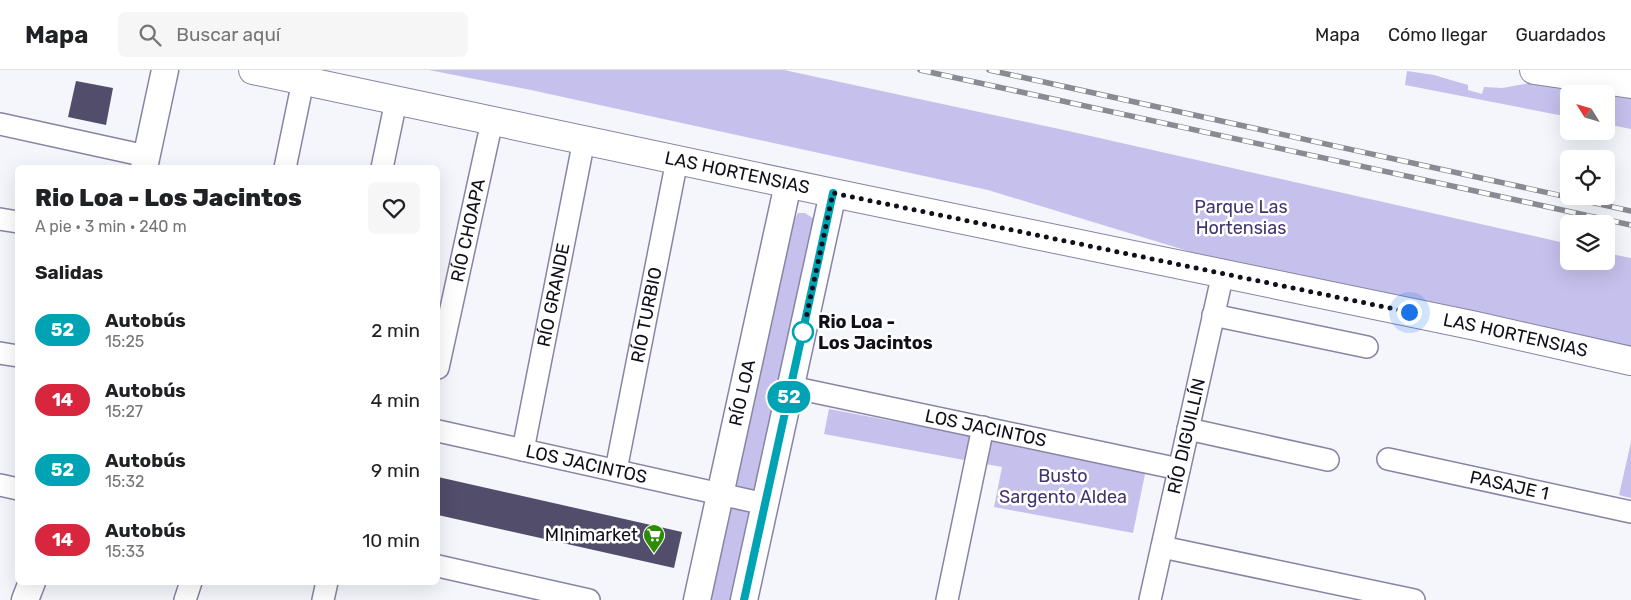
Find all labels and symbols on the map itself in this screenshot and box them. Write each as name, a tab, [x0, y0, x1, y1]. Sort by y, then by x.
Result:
north arrow	[1560, 85, 1615, 140]
street label: LAS HORTENSIAS	[663, 147, 812, 199]
street label: RÍO CHOAPA	[446, 177, 490, 284]
park label: Parque Las Hortensias	[1194, 196, 1288, 239]
street label: RÍO GRANDE	[533, 241, 574, 349]
street label: RÍO TURBIO	[626, 265, 667, 365]
your location	[1397, 300, 1422, 325]
street label: LAS HORTENSIAS	[1441, 308, 1590, 362]
place label: Rio Loa - Los Jacintos	[818, 311, 933, 354]
marker: Rio Loa - Los Jacintos	[792, 321, 814, 343]
street label: RÍO LOA	[724, 358, 760, 428]
street label: RÍO DIGUILLÍN	[1163, 376, 1210, 496]
line badge: 52	[766, 381, 812, 413]
street label: LOS JACINTOS	[923, 405, 1049, 452]
street label: LOS JACINTOS	[524, 440, 649, 488]
park label: Busto Sargento Aldea	[999, 465, 1127, 508]
street label: PASAJE 1	[1468, 466, 1551, 505]
supermarket icon: MInimarket	[642, 523, 666, 554]
place label: MInimarket	[545, 524, 638, 546]

